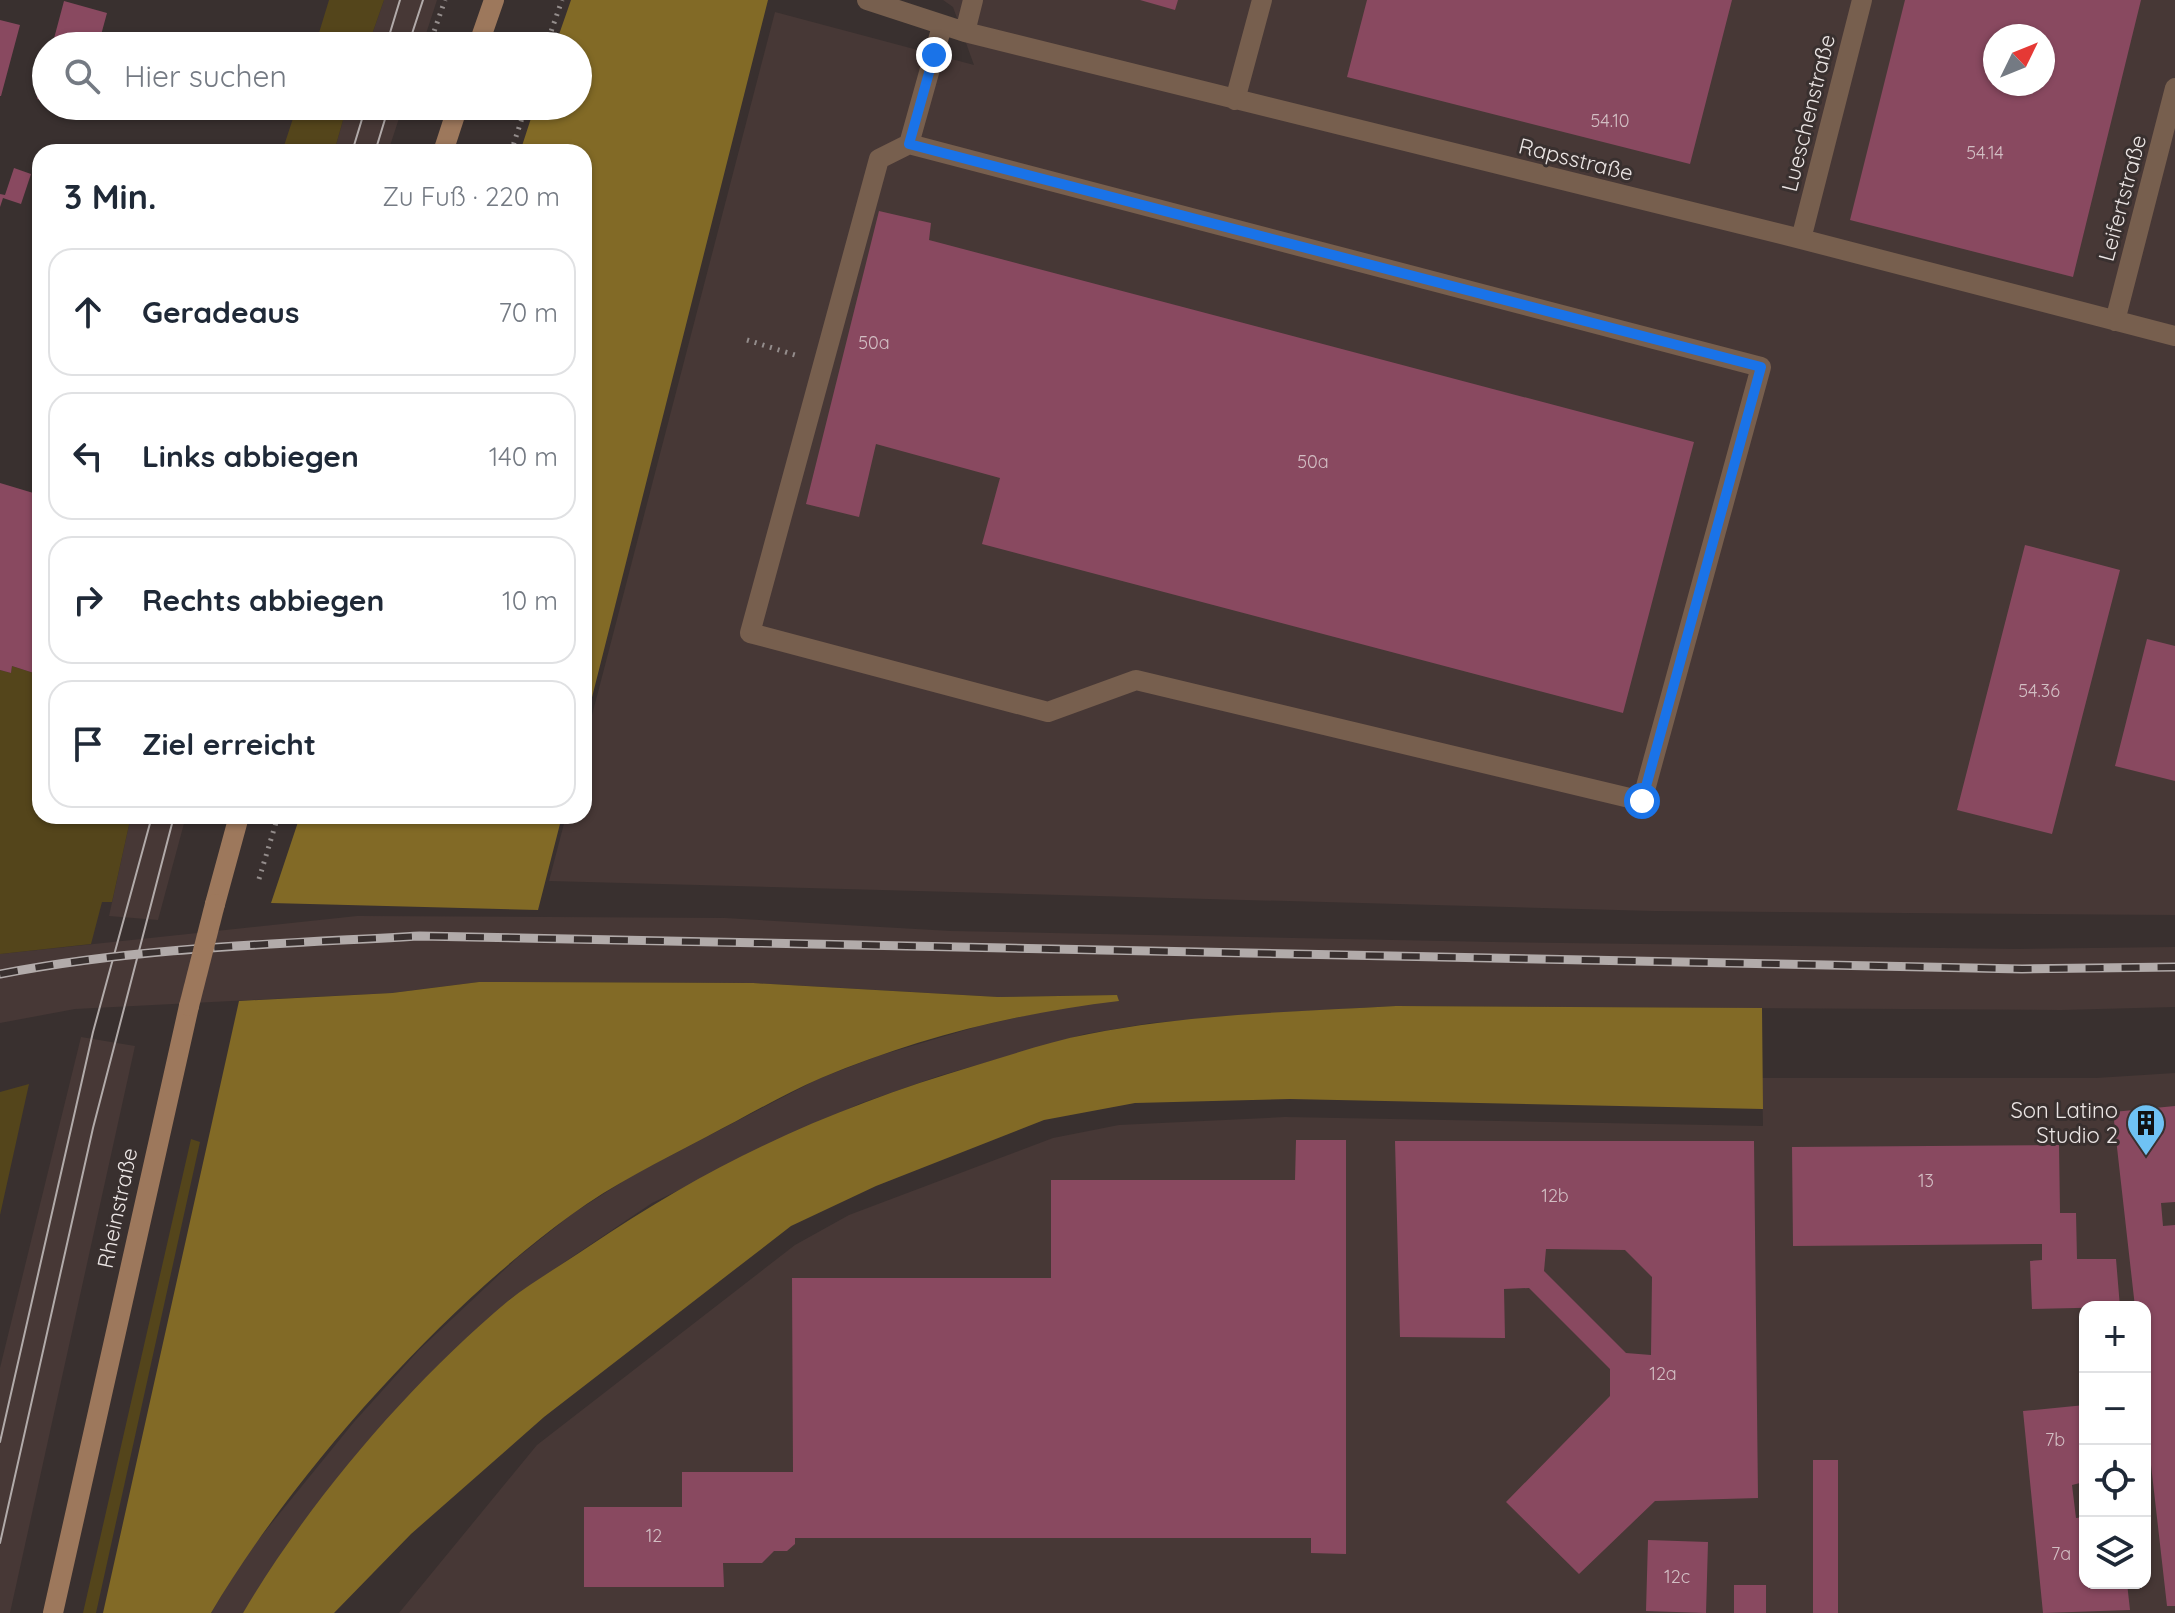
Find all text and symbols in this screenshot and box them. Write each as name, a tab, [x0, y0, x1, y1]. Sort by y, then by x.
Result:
north arrow	[1983, 24, 2055, 96]
street label: Lueschenstraße	[1775, 31, 1841, 195]
search box	[32, 32, 592, 120]
route end	[916, 37, 952, 73]
icon: search	[60, 54, 104, 98]
text: Hier suchen	[124, 57, 287, 95]
house number: 54.10	[1590, 109, 1630, 132]
street label: Rapsstraße	[1516, 131, 1636, 187]
street label: Leifertstraße	[2092, 132, 2152, 264]
house number: 54.14	[1966, 141, 2004, 164]
text: 3 Min.	[64, 175, 156, 218]
text: Zu Fuß · 220 m	[382, 180, 560, 213]
icon: ahead	[66, 290, 110, 334]
text: Geradeaus	[142, 293, 299, 331]
text: 70 m	[498, 296, 558, 329]
house number: 50a	[858, 331, 890, 354]
icon: left	[66, 434, 110, 478]
text: Links abbiegen	[142, 437, 359, 475]
text: 140 m	[489, 440, 558, 473]
house number: 50a	[1297, 450, 1329, 473]
icon: right	[66, 578, 110, 622]
text: Rechts abbiegen	[142, 581, 384, 619]
text: 10 m	[502, 584, 558, 617]
house number: 54.36	[2018, 679, 2060, 702]
icon: arrive	[66, 722, 110, 766]
text: Ziel erreicht	[142, 725, 316, 763]
route start	[1624, 783, 1660, 819]
place label: Son Latino Studio 2	[2010, 1096, 2118, 1149]
building icon: Son Latino Studio 2	[2125, 1102, 2167, 1157]
street label: Rheinstraße	[91, 1145, 143, 1271]
house number: 13	[1918, 1169, 1934, 1192]
house number: 12b	[1541, 1184, 1569, 1207]
map controls	[2079, 1301, 2151, 1589]
button: +	[2079, 1301, 2151, 1373]
house number: 12a	[1649, 1362, 1677, 1385]
button: −	[2079, 1373, 2151, 1445]
house number: 7b	[2045, 1428, 2065, 1451]
button: locate	[2079, 1445, 2151, 1517]
button: layers	[2079, 1517, 2151, 1589]
house number: 12	[646, 1524, 662, 1547]
house number: 7a	[2051, 1542, 2071, 1565]
house number: 12c	[1664, 1565, 1690, 1588]

